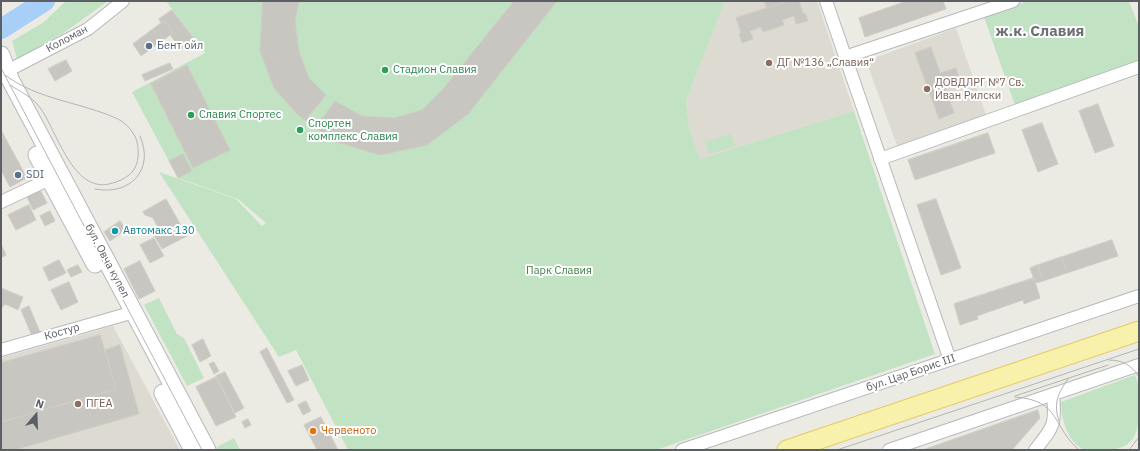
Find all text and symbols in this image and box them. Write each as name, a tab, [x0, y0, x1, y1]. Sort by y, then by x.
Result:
street label: Коломан	[44, 22, 90, 56]
district label: ж.к. Славия	[996, 23, 1084, 41]
place label: Бент ойл	[157, 39, 203, 53]
marker: Бент ойл	[144, 41, 154, 51]
place label: ДГ №136 „Славия“	[777, 56, 874, 70]
marker: ДГ №136 „Славия“	[764, 58, 774, 68]
place label: Стадион Славия	[393, 63, 477, 77]
marker: Стадион Славия	[380, 65, 390, 75]
place label: ДОВДЛРГ №7 Св. Иван Рилски	[935, 76, 1024, 102]
marker: ДОВДЛРГ №7 Св. Иван Рилски	[922, 84, 932, 94]
place label: Славия Спортес	[199, 108, 281, 122]
marker: Славия Спортес	[186, 110, 196, 120]
place label: Спортен комплекс Славия	[308, 117, 398, 143]
marker: Спортен комплекс Славия	[295, 125, 305, 135]
place label: SDI	[26, 168, 44, 182]
marker: SDI	[13, 170, 23, 180]
street label: бул. Овча купел	[82, 222, 132, 300]
place label: Автомакс 130	[123, 224, 195, 238]
marker: Автомакс 130	[110, 226, 120, 236]
park label: Парк Славия	[526, 264, 592, 278]
street label: Костур	[43, 321, 81, 343]
street label: бул. Цар Борис III	[865, 352, 957, 394]
north arrow	[16, 395, 56, 435]
text: N	[34, 396, 46, 412]
place label: ПГЕА	[86, 397, 113, 411]
marker: ПГЕА	[73, 399, 83, 409]
place label: Червеното	[321, 424, 376, 438]
marker: Червеното	[308, 426, 318, 436]

